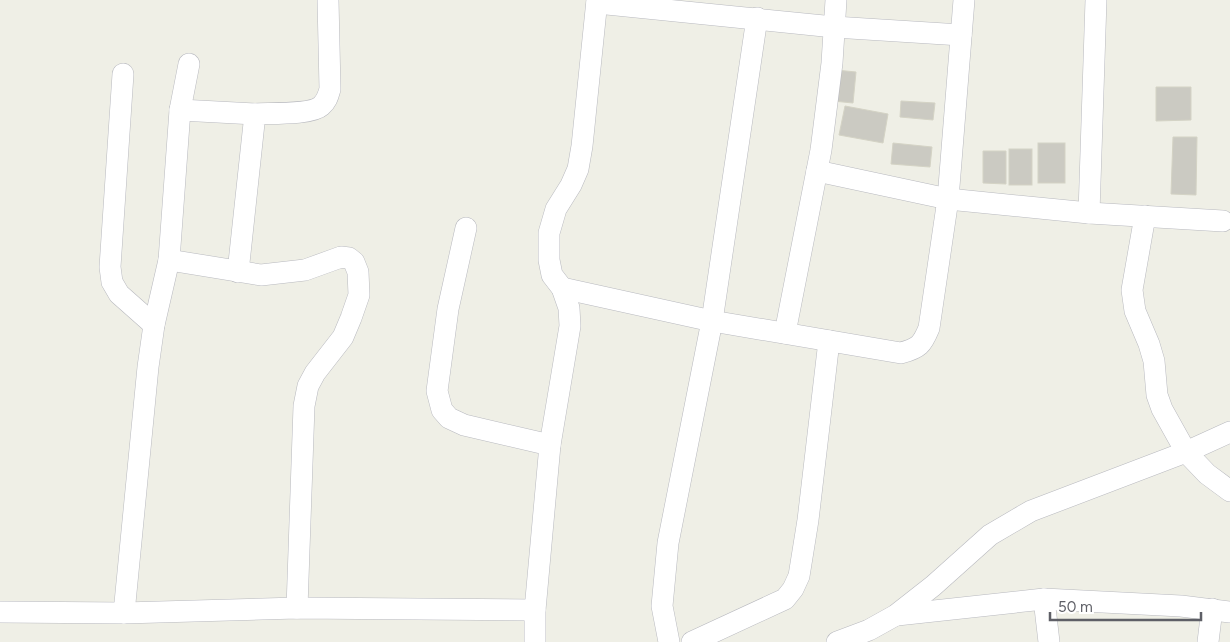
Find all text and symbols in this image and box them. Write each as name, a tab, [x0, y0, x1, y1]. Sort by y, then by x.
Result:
scale bar	[1050, 590, 1201, 622]
text: 50 m	[1058, 598, 1093, 616]

